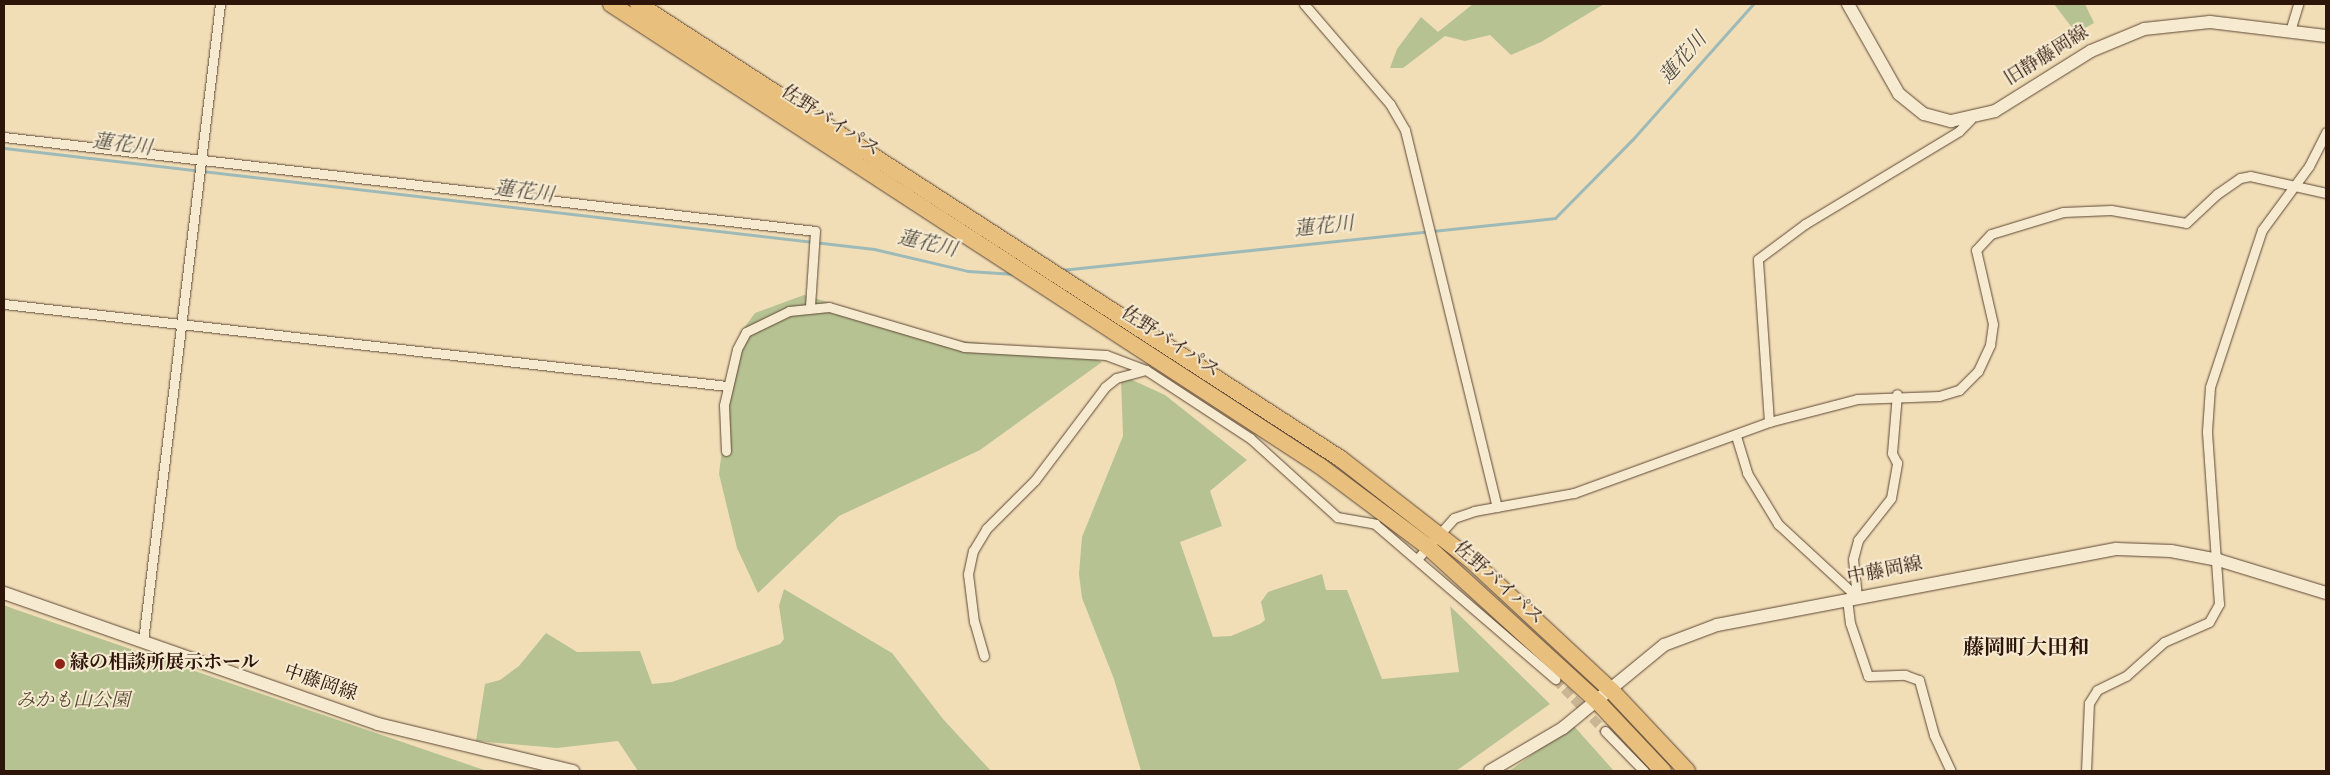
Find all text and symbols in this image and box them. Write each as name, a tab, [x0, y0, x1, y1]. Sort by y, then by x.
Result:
street label: 旧静藤岡線	[2001, 22, 2093, 92]
water label: 蓮花川	[1655, 28, 1713, 90]
street label: 佐野バイパス	[776, 81, 884, 163]
water label: 蓮花川	[91, 130, 153, 162]
water label: 蓮花川	[493, 177, 555, 209]
water label: 蓮花川	[1293, 213, 1355, 243]
water label: 蓮花川	[895, 227, 959, 263]
street label: 佐野バイパス	[1116, 302, 1224, 384]
street label: 佐野バイパス	[1448, 537, 1548, 631]
street label: 中藤岡線	[1846, 554, 1924, 590]
district label: 藤岡町大田和	[1963, 636, 2089, 662]
place label: 緑の相談所展示ホール	[70, 653, 260, 675]
marker: 緑の相談所展示ホール	[54, 658, 66, 670]
street label: 中藤岡線	[280, 661, 360, 707]
park label: みかも山公園	[16, 691, 130, 713]

